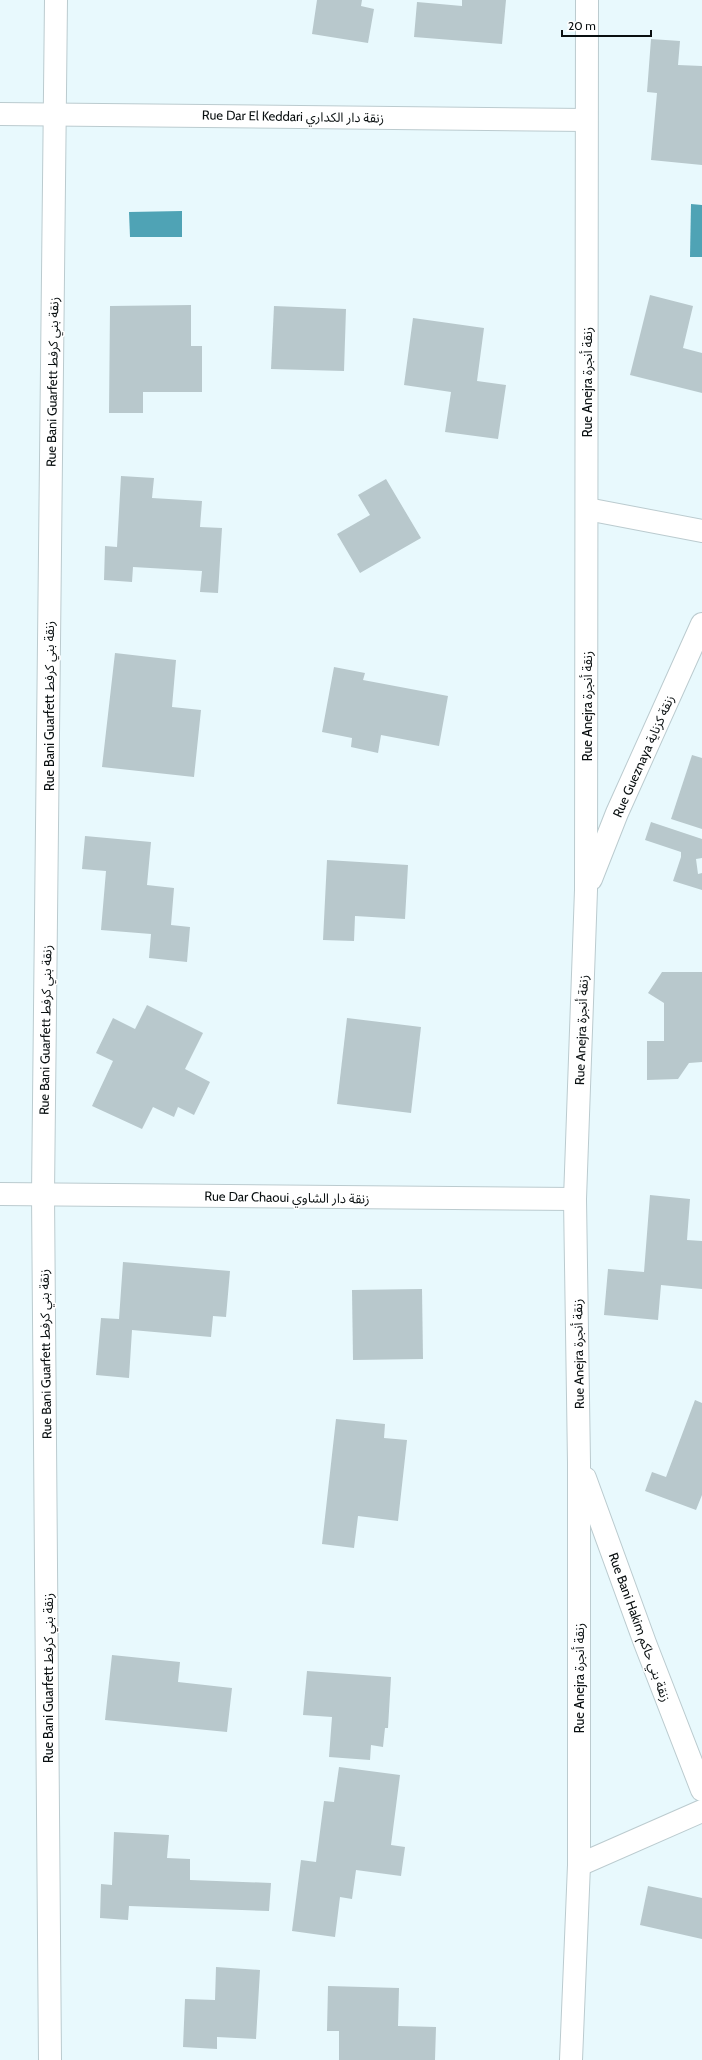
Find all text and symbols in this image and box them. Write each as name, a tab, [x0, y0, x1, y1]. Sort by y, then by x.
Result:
scale bar	[562, 12, 651, 38]
text: 20 m	[568, 18, 596, 33]
street label: Rue Dar El Keddari زنقة دار الكداري	[202, 106, 384, 129]
street label: Rue Bani Guarfett زنقة بني كرفط	[43, 297, 64, 467]
street label: Rue Anejra زنقة أنجرة	[579, 327, 596, 437]
street label: Rue Bani Guarfett زنقة بني كرفط	[41, 621, 60, 791]
street label: Rue Anejra زنقة أنجرة	[579, 651, 596, 761]
street label: Rue Gueznaya زنقة كزناية	[609, 692, 677, 820]
street label: Rue Bani Guarfett زنقة بني كرفط	[36, 945, 57, 1115]
street label: Rue Anejra زنقة أنجرة	[571, 975, 592, 1085]
street label: Rue Dar Chaoui زنقة دار الشاوي	[204, 1188, 370, 1209]
street label: Rue Bani Guarfett زنقة بني كرفط	[36, 1269, 57, 1439]
street label: Rue Anejra زنقة أنجرة	[569, 1299, 588, 1409]
street label: Rue Bani Hakim زنقة بني حاكم	[603, 1550, 674, 1705]
street label: Rue Bani Guarfett زنقة بني كرفط	[40, 1593, 59, 1763]
street label: Rue Anejra زنقة أنجرة	[571, 1623, 588, 1733]

